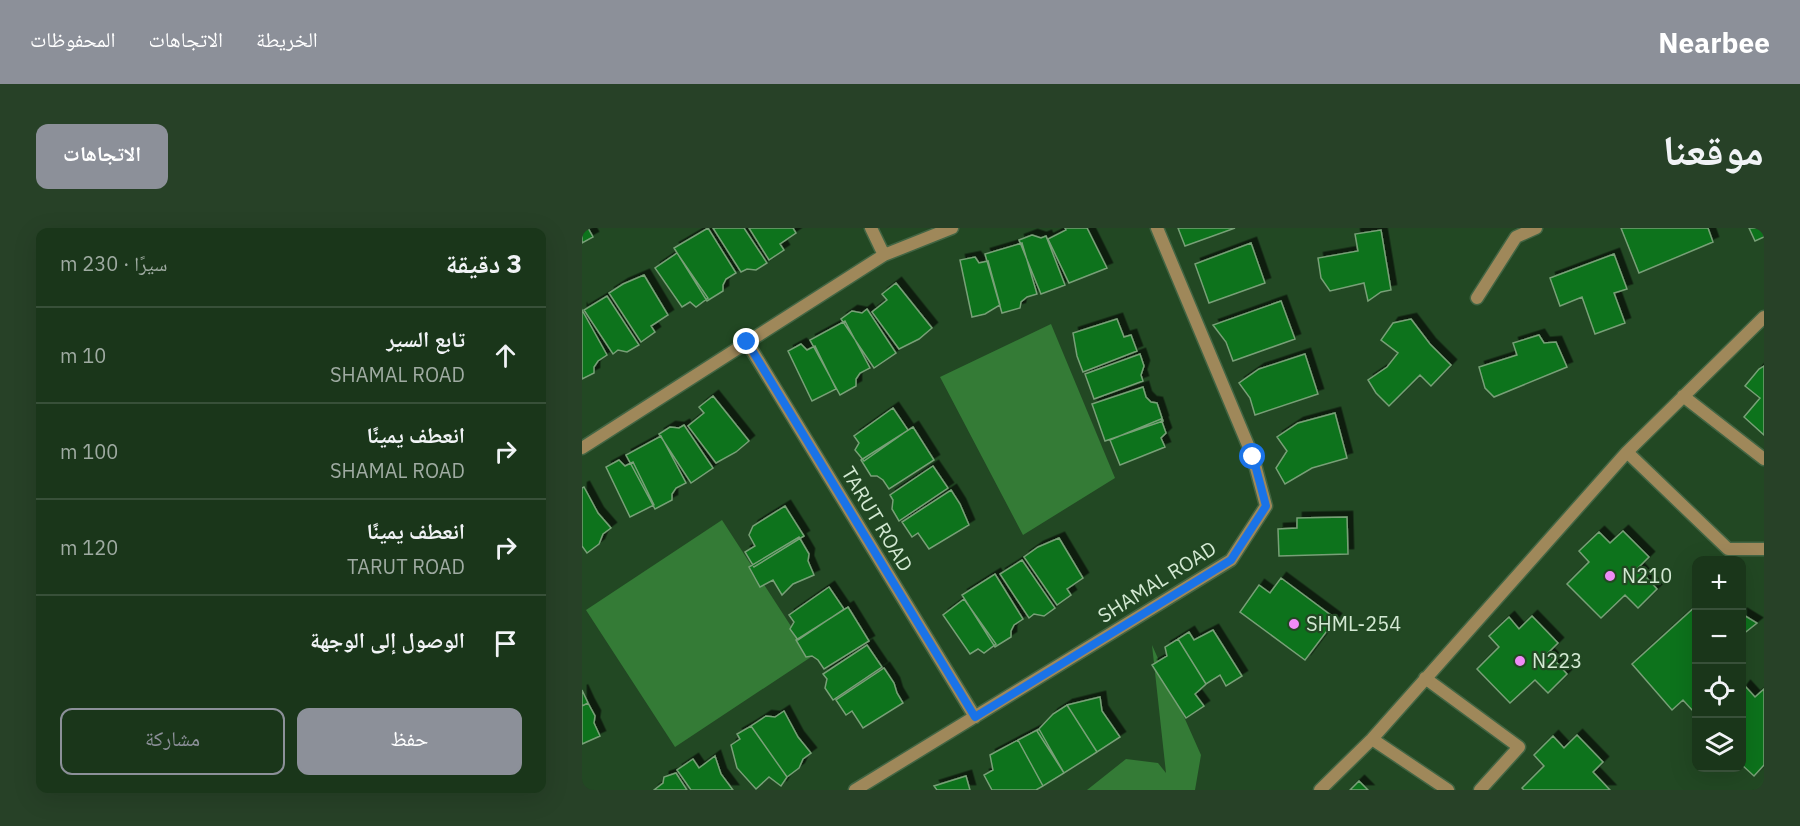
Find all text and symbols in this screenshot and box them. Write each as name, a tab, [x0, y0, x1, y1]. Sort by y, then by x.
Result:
text: Nearbee	[1658, 24, 1770, 61]
text: المحفوظات	[30, 25, 115, 53]
text: الاتجاهات	[148, 25, 223, 53]
text: الخريطة	[256, 25, 318, 53]
text: موقعنا	[1663, 122, 1764, 177]
button: الاتجاهات	[36, 124, 168, 189]
text: 3 دقيقة	[446, 246, 522, 280]
text: سيرًا · 230 m	[60, 250, 167, 277]
text: تابع السير	[386, 324, 465, 353]
route end	[733, 328, 759, 354]
icon: ahead	[489, 339, 522, 372]
text: 10 m	[60, 342, 106, 369]
text: SHAMAL ROAD	[330, 361, 465, 388]
text: انعطف يمينًا	[367, 420, 465, 449]
icon: right	[489, 435, 522, 468]
text: 100 m	[60, 438, 118, 465]
route start	[1239, 443, 1265, 469]
text: SHAMAL ROAD	[330, 457, 465, 484]
street label: TARUT ROAD	[835, 461, 919, 576]
text: انعطف يمينًا	[367, 516, 465, 545]
icon: right	[489, 531, 522, 564]
text: 120 m	[60, 534, 118, 561]
street label: SHAMAL ROAD	[1092, 534, 1221, 629]
text: TARUT ROAD	[347, 553, 465, 580]
map controls	[1692, 556, 1746, 772]
button: +	[1692, 556, 1746, 610]
place label: N210	[1622, 562, 1672, 589]
marker: N210	[1603, 569, 1617, 583]
place label: SHML-254	[1306, 610, 1401, 637]
button: −	[1692, 610, 1746, 664]
marker: SHML-254	[1287, 617, 1301, 631]
text: الوصول إلى الوجهة	[310, 625, 465, 654]
icon: arrive	[489, 627, 522, 660]
place label: N223	[1532, 647, 1582, 674]
marker: N223	[1513, 654, 1527, 668]
button: locate	[1692, 664, 1746, 718]
button: مشاركة	[60, 708, 285, 775]
button: حفظ	[297, 708, 522, 775]
button: layers	[1692, 718, 1746, 772]

